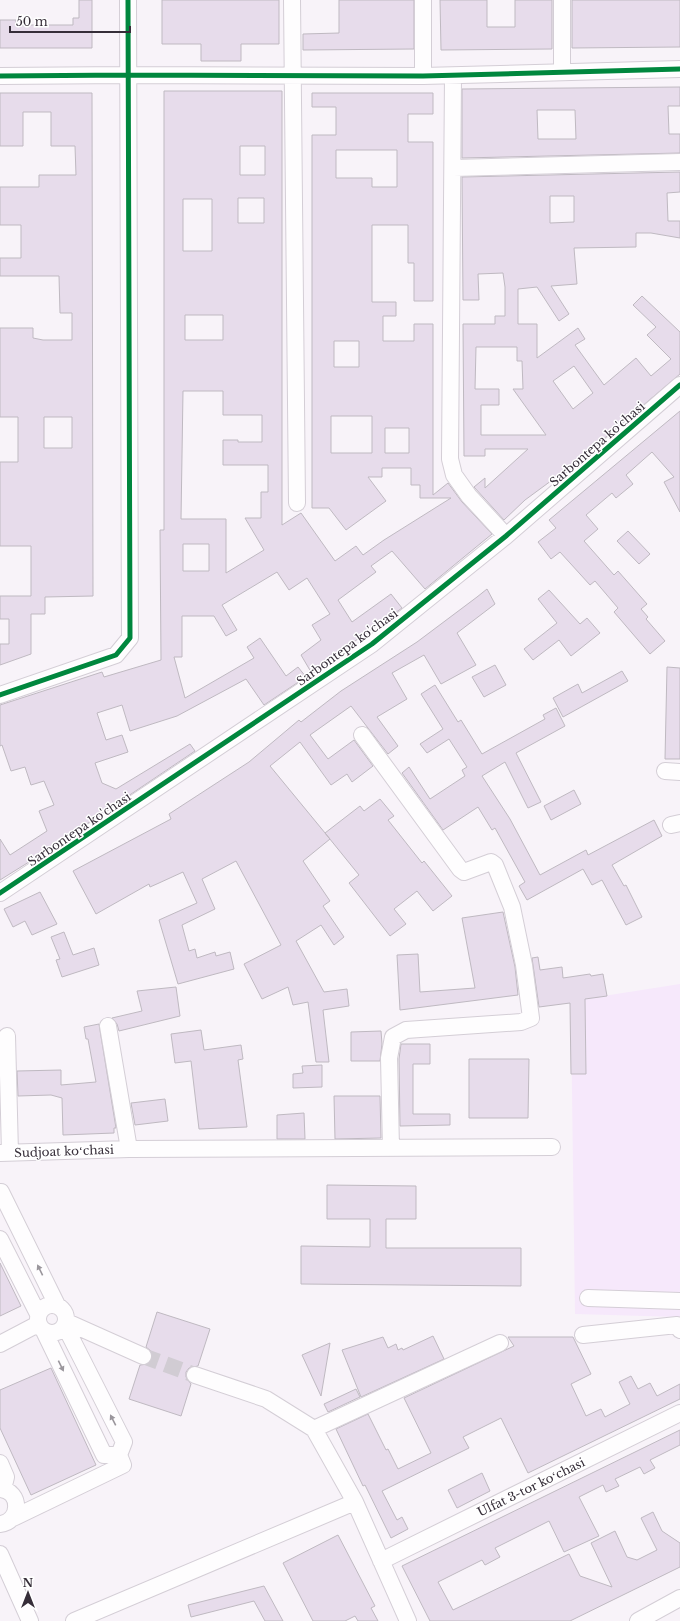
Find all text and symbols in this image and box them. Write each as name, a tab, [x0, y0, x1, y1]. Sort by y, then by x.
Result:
scale bar	[10, 8, 130, 34]
text: 50 m	[16, 14, 48, 29]
street label: Sarbontepa ko'chasi	[546, 399, 648, 489]
street label: Sarbontepa ko'chasi	[294, 605, 400, 689]
street label: Sarbontepa ko'chasi	[25, 789, 133, 869]
street label: Sudjoat koʻchasi	[14, 1142, 114, 1160]
one-way arrow	[37, 1265, 43, 1276]
one-way arrow	[58, 1361, 64, 1372]
one-way arrow	[110, 1414, 116, 1426]
street label: Ulfat 3-tor koʻchasi	[475, 1454, 587, 1520]
north arrow	[8, 1573, 48, 1613]
text: N	[23, 1576, 34, 1590]

